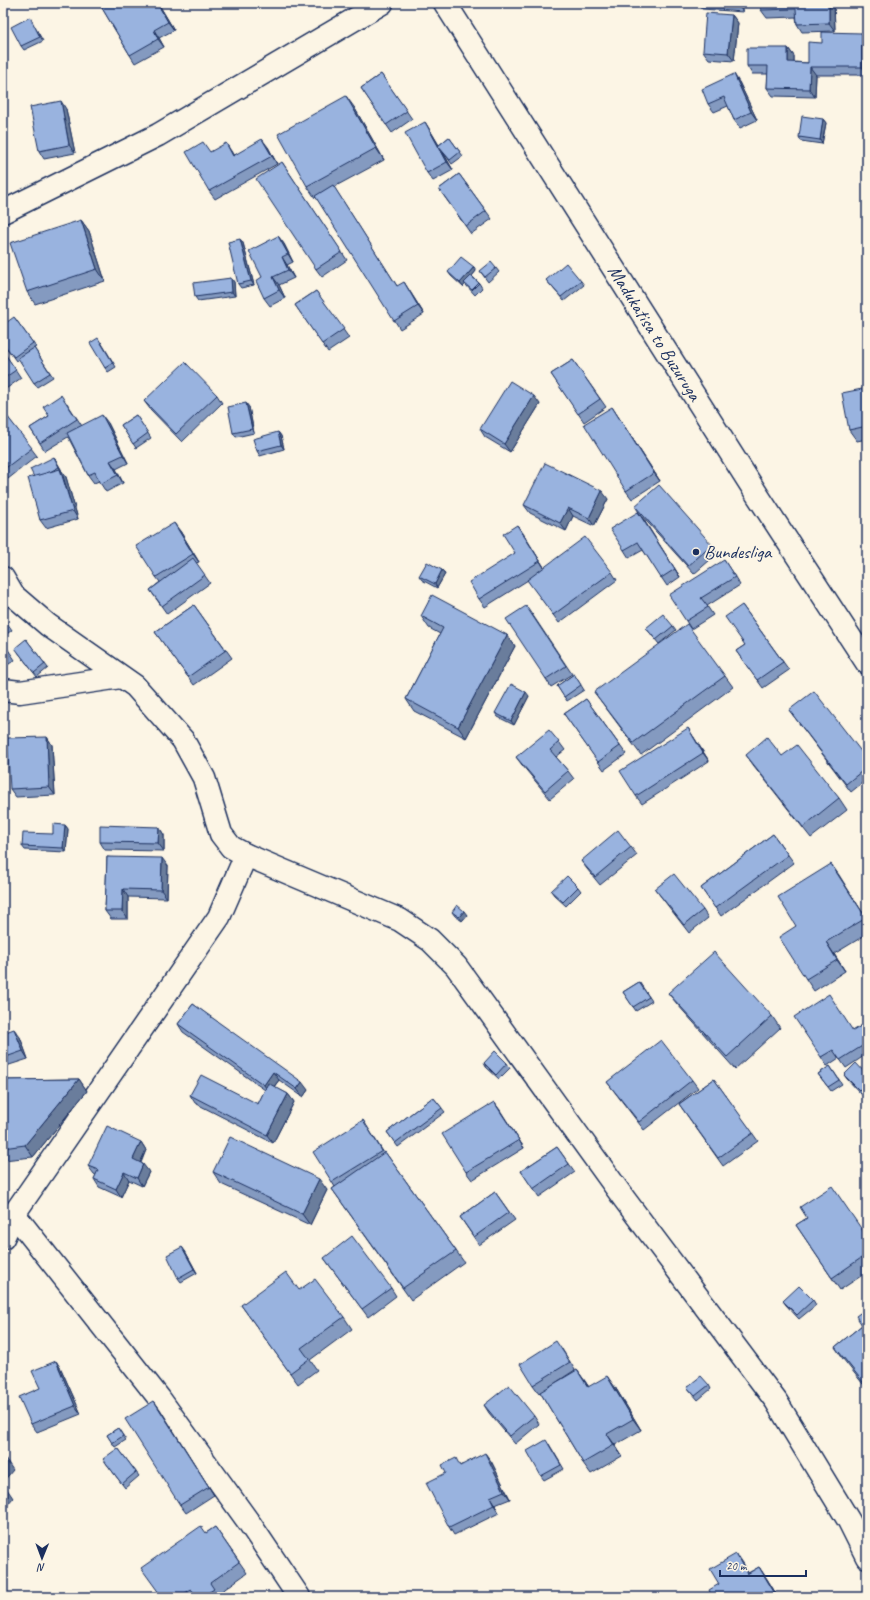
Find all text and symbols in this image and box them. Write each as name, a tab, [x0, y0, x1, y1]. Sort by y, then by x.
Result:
street label: Madukatisa to Buzuruga	[603, 261, 708, 407]
place label: Bundesliga	[704, 540, 773, 564]
marker: Bundesliga	[691, 547, 701, 557]
north arrow	[22, 1538, 62, 1578]
scale bar	[720, 1552, 806, 1578]
text: 20 m	[726, 1558, 748, 1574]
text: N	[36, 1561, 45, 1575]

